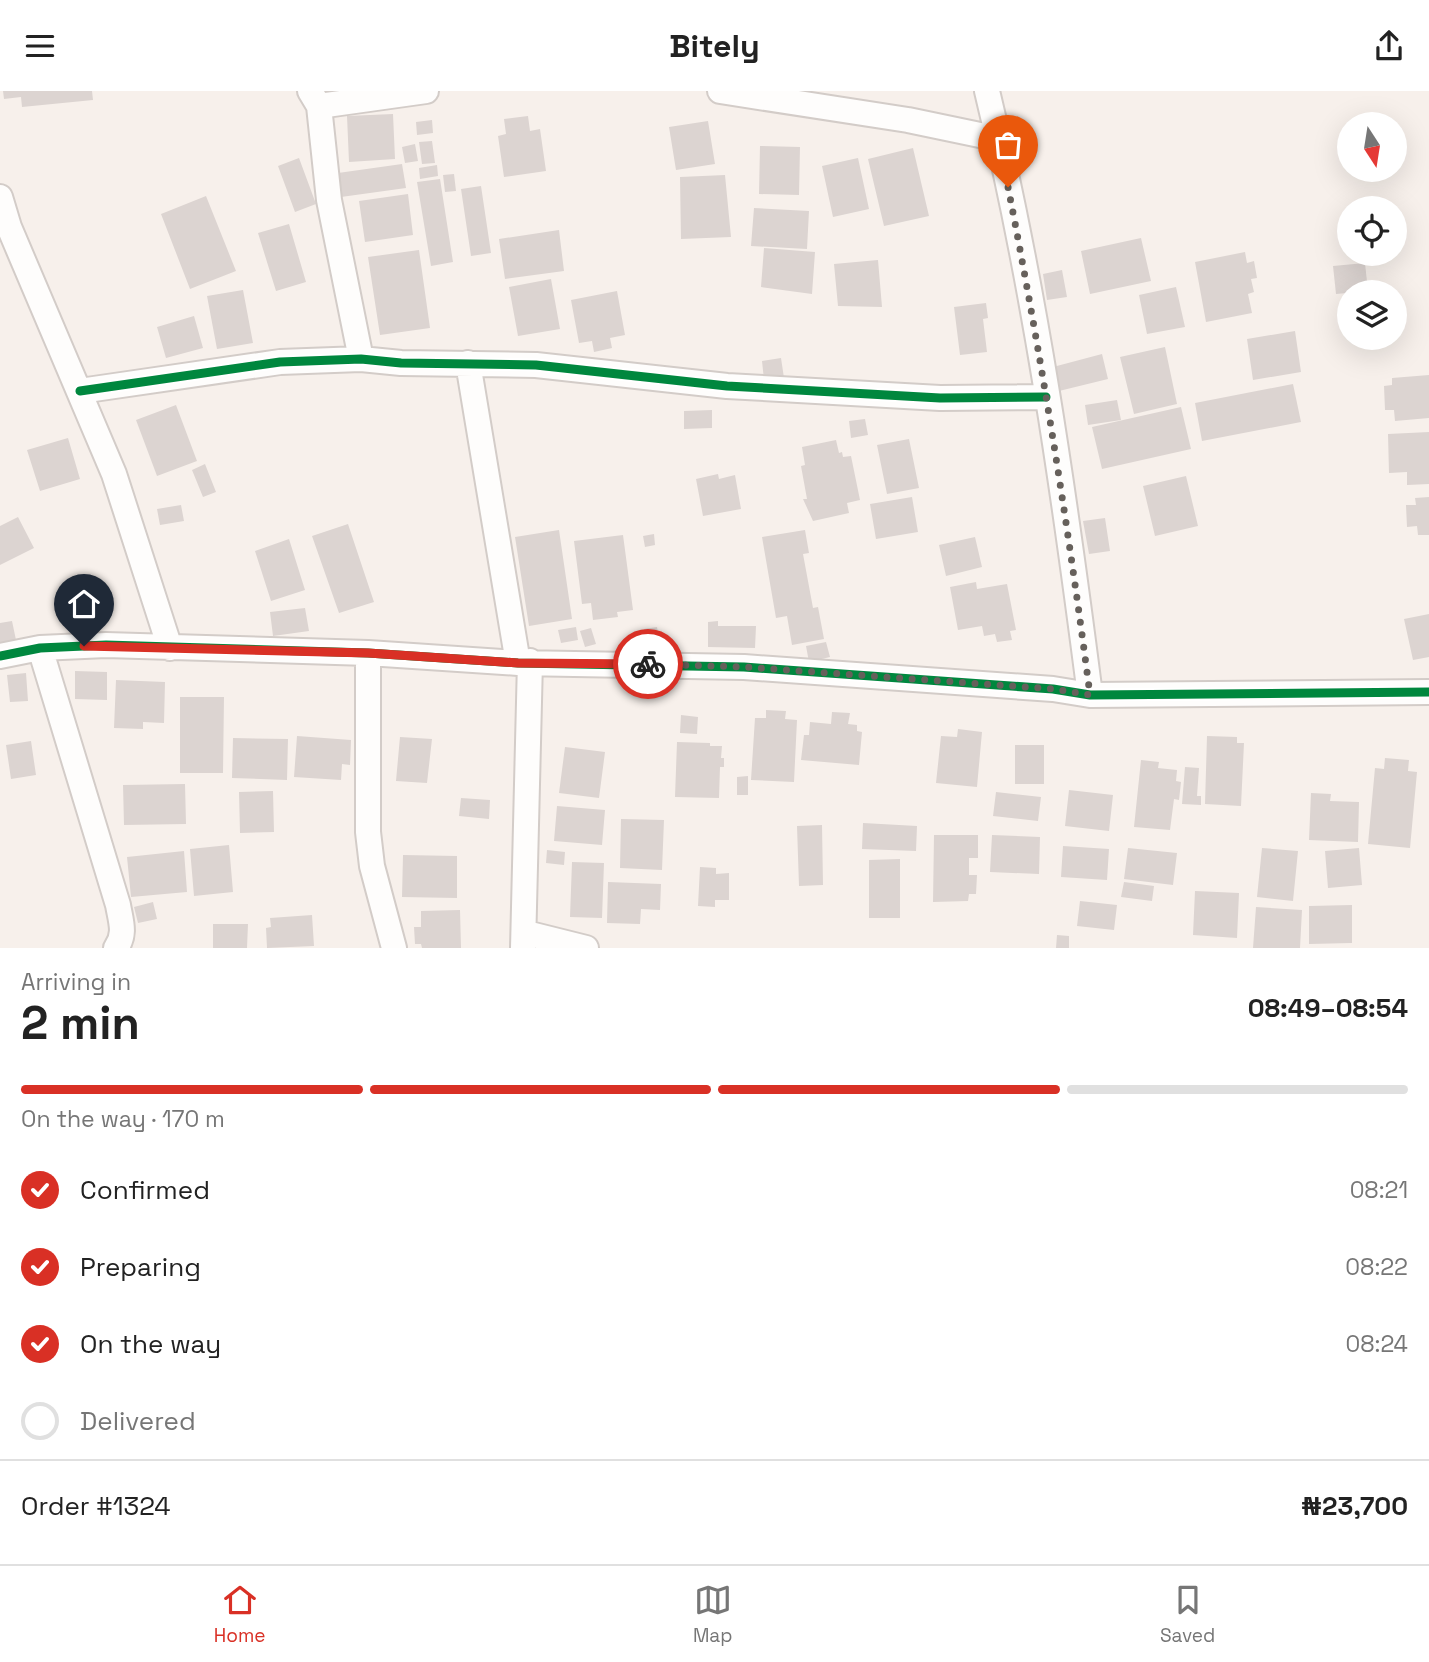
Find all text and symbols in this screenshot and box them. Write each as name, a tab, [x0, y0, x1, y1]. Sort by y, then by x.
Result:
text: Bitely	[669, 26, 760, 66]
icon: menu	[21, 27, 59, 65]
icon: share	[1370, 27, 1408, 65]
north arrow	[1337, 112, 1407, 182]
map controls	[1337, 112, 1407, 350]
pin	[978, 115, 1038, 187]
icon: bag	[989, 126, 1027, 164]
button: locate	[1337, 196, 1407, 266]
button: layers	[1337, 280, 1407, 350]
pin	[54, 574, 114, 646]
icon: home	[65, 585, 103, 623]
courier	[613, 629, 683, 699]
icon: bike	[629, 645, 667, 683]
text: Arriving in	[21, 967, 131, 997]
text: 08:49–08:54	[1248, 991, 1408, 1025]
text: 2 min	[21, 994, 140, 1052]
text: On the way · 170 m	[21, 1104, 225, 1134]
icon: check	[21, 1171, 59, 1209]
text: Confirmed	[80, 1173, 210, 1207]
text: 08:21	[1350, 1175, 1408, 1205]
icon: check	[21, 1248, 59, 1286]
text: Preparing	[80, 1250, 201, 1284]
text: 08:22	[1345, 1252, 1408, 1282]
icon: check	[21, 1325, 59, 1363]
text: On the way	[80, 1327, 221, 1361]
text: 08:24	[1346, 1329, 1408, 1359]
text: Delivered	[80, 1404, 196, 1438]
text: Order #1324	[21, 1489, 170, 1523]
text: ₦23,700	[1301, 1489, 1408, 1523]
tab: Home	[214, 1581, 265, 1648]
tab: Map	[693, 1581, 732, 1648]
tab: Saved	[1160, 1581, 1215, 1648]

